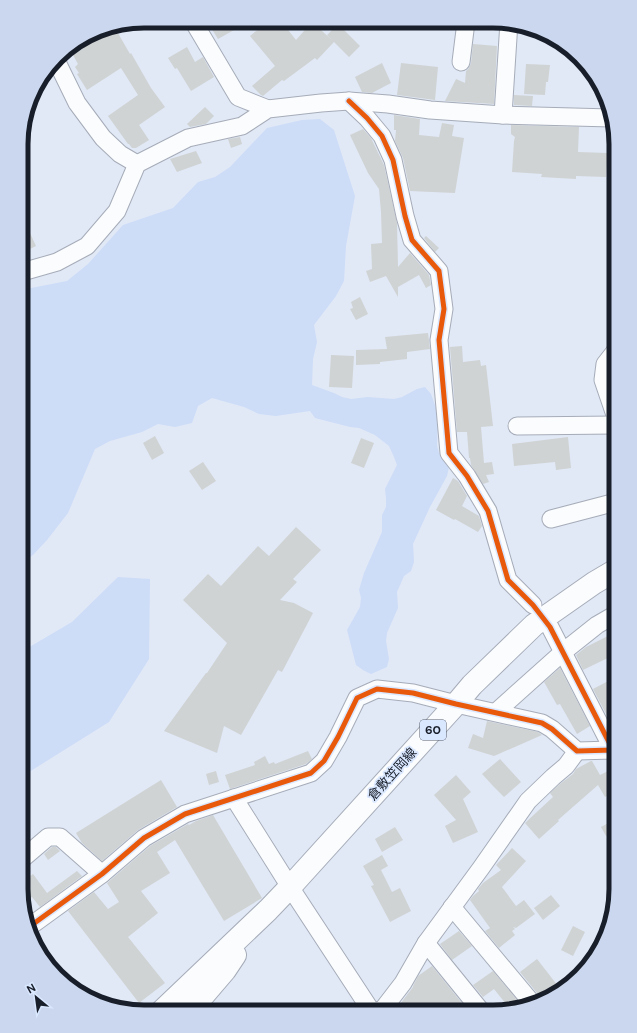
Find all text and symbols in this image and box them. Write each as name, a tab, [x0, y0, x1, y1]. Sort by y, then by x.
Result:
road number: 60	[420, 720, 446, 740]
street label: 倉敷笠岡線	[364, 744, 420, 804]
north arrow	[16, 977, 56, 1017]
text: N	[24, 980, 38, 996]

